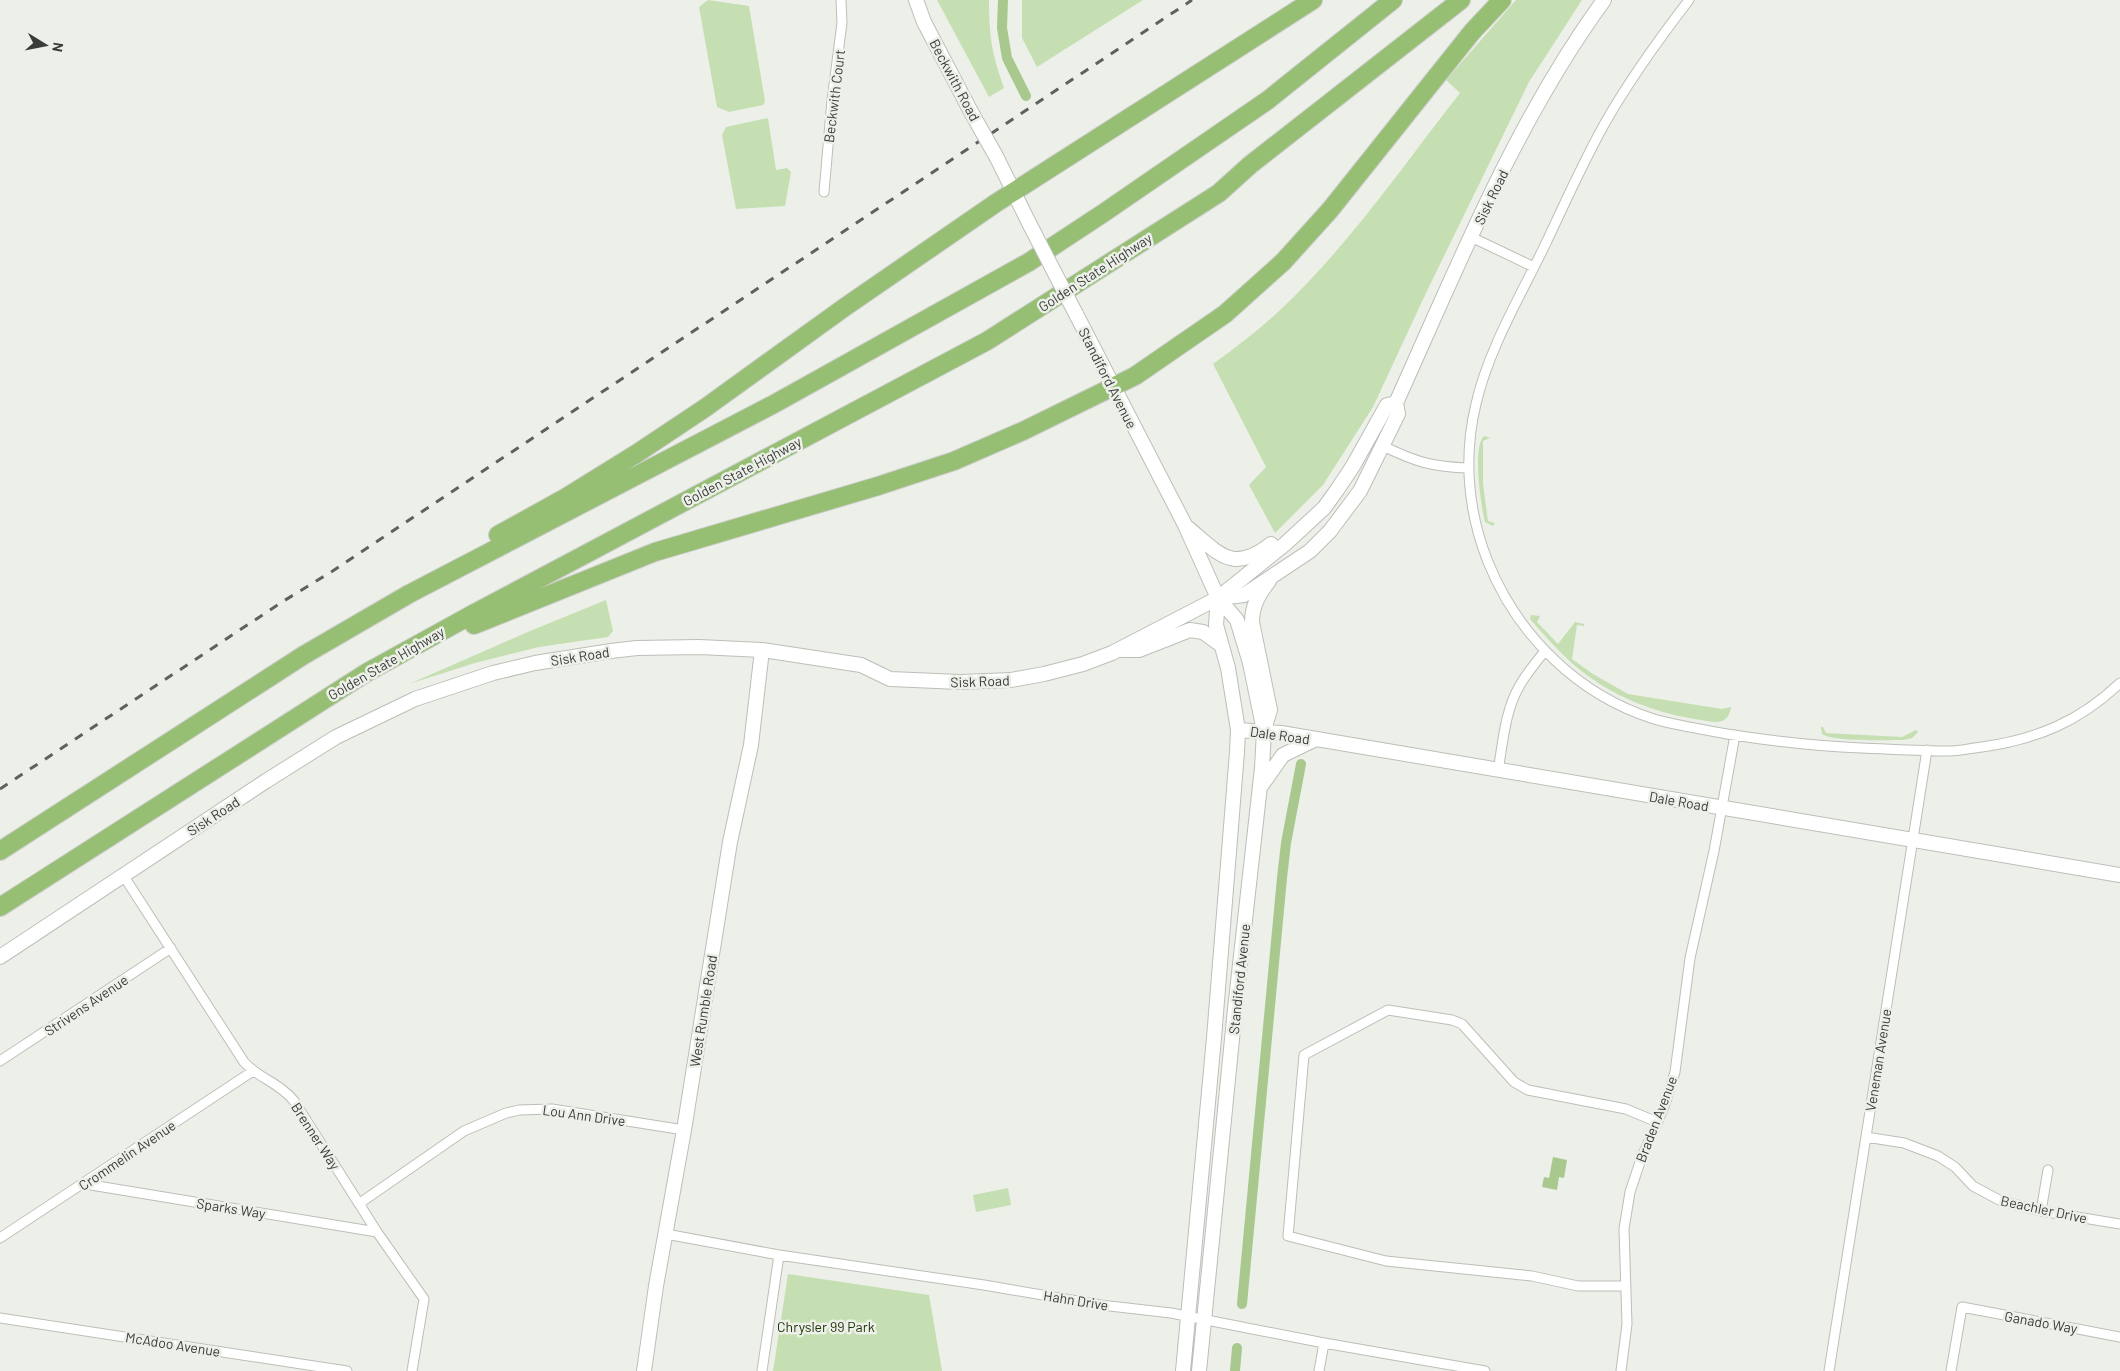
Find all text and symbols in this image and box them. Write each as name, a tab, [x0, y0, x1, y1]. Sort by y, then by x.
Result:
north arrow	[20, 20, 70, 70]
street label: Beckwith Road	[926, 36, 984, 124]
text: N	[49, 41, 67, 53]
street label: Beckwith Court	[820, 48, 848, 144]
street label: Sisk Road	[1470, 167, 1512, 227]
street label: Golden State Highway	[1035, 229, 1155, 315]
street label: Standiford Avenue	[1075, 325, 1141, 431]
street label: Golden State Highway	[680, 432, 805, 509]
street label: Golden State Highway	[325, 622, 448, 703]
street label: Sisk Road	[549, 643, 611, 669]
street label: Sisk Road	[950, 671, 1010, 691]
street label: Dale Road	[1249, 722, 1311, 748]
street label: Dale Road	[1648, 787, 1710, 815]
street label: Sisk Road	[184, 793, 242, 839]
street label: Standiford Avenue	[1225, 923, 1253, 1035]
street label: West Rumble Road	[686, 954, 720, 1068]
street label: Strivens Avenue	[41, 971, 131, 1039]
street label: Veneman Avenue	[1862, 1008, 1894, 1112]
street label: Braden Avenue	[1632, 1073, 1680, 1165]
street label: Brenner Way	[288, 1099, 344, 1173]
street label: Lou Ann Drive	[541, 1101, 627, 1129]
street label: Crommelin Avenue	[75, 1116, 179, 1194]
street label: Beachler Drive	[1999, 1192, 2089, 1226]
street label: Sparks Way	[195, 1194, 267, 1222]
street label: Hahn Drive	[1042, 1286, 1110, 1314]
street label: Ganado Way	[2003, 1307, 2079, 1337]
park label: Chrysler 99 Park	[777, 1318, 875, 1335]
street label: McAdoo Avenue	[124, 1328, 222, 1360]

